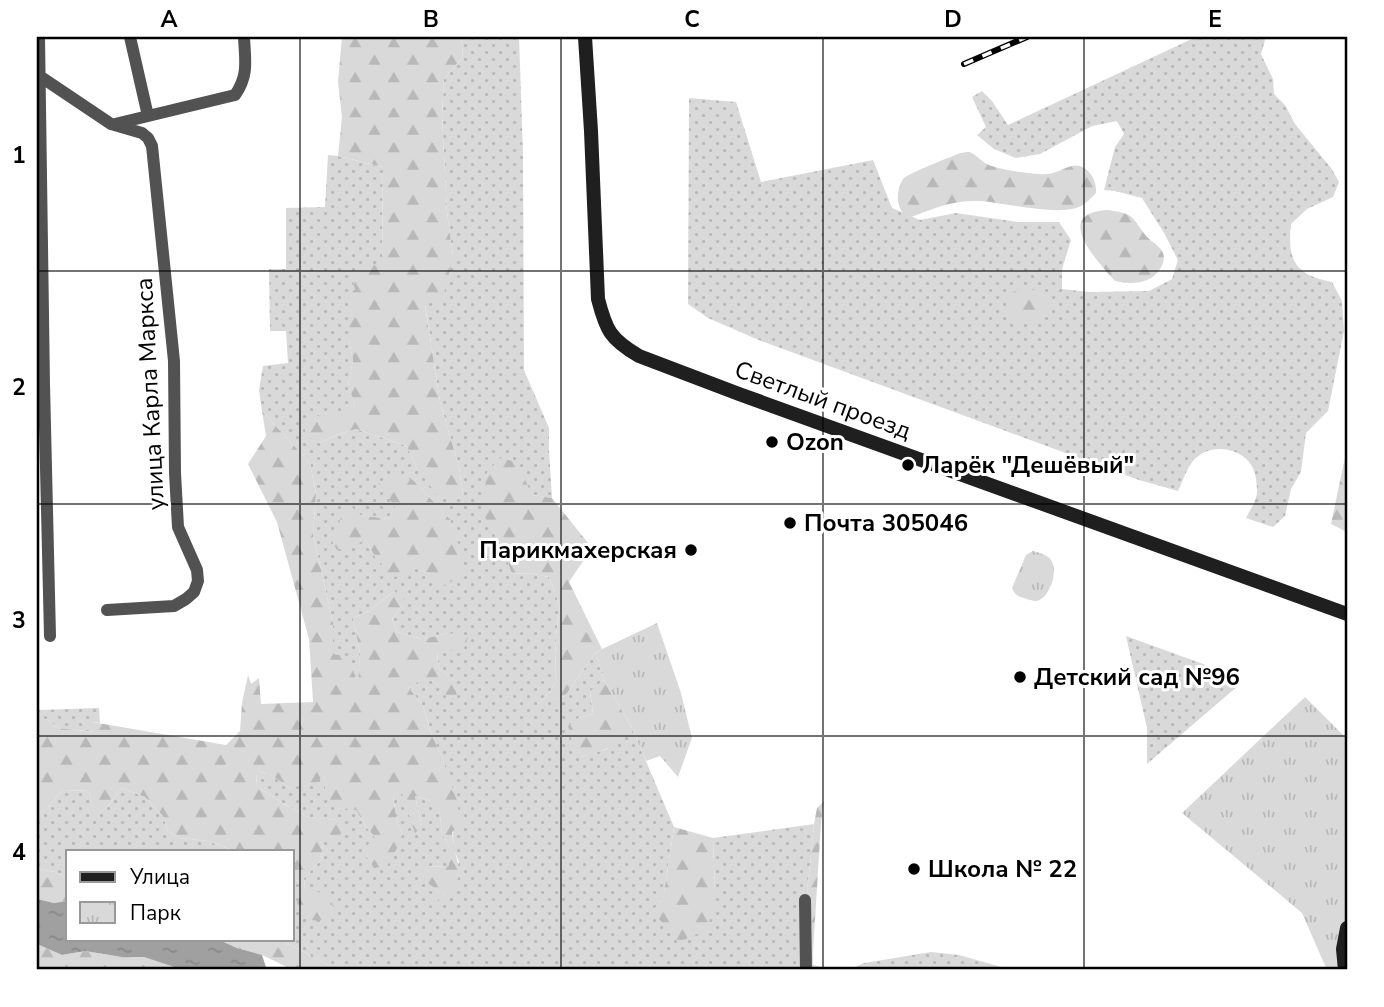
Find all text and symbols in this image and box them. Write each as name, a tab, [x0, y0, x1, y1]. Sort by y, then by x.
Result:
text: A	[160, 4, 178, 35]
text: B	[423, 4, 439, 35]
text: C	[684, 4, 700, 35]
text: D	[944, 4, 962, 35]
text: E	[1208, 4, 1222, 35]
text: 1	[12, 140, 26, 171]
street label: улица Карла Маркса	[128, 277, 172, 511]
street label: Светлый проезд	[730, 353, 916, 447]
text: 2	[12, 372, 26, 403]
place label: Ozon	[786, 426, 844, 458]
marker: Ozon	[764, 434, 780, 450]
place label: Ларёк "Дешёвый"	[922, 449, 1134, 481]
marker: Ларёк "Дешёвый"	[900, 457, 916, 473]
place label: Почта 305046	[804, 507, 968, 539]
marker: Почта 305046	[782, 515, 798, 531]
place label: Парикмахерская	[479, 534, 677, 566]
marker: Парикмахерская	[683, 542, 699, 558]
text: 3	[12, 605, 26, 636]
place label: Детский сад №96	[1034, 661, 1240, 693]
marker: Детский сад №96	[1012, 669, 1028, 685]
text: 4	[12, 837, 26, 868]
legend	[66, 850, 294, 940]
place label: Школа № 22	[928, 853, 1077, 885]
marker: Школа № 22	[906, 861, 922, 877]
text: Улица	[129, 863, 190, 891]
text: Парк	[130, 899, 182, 927]

